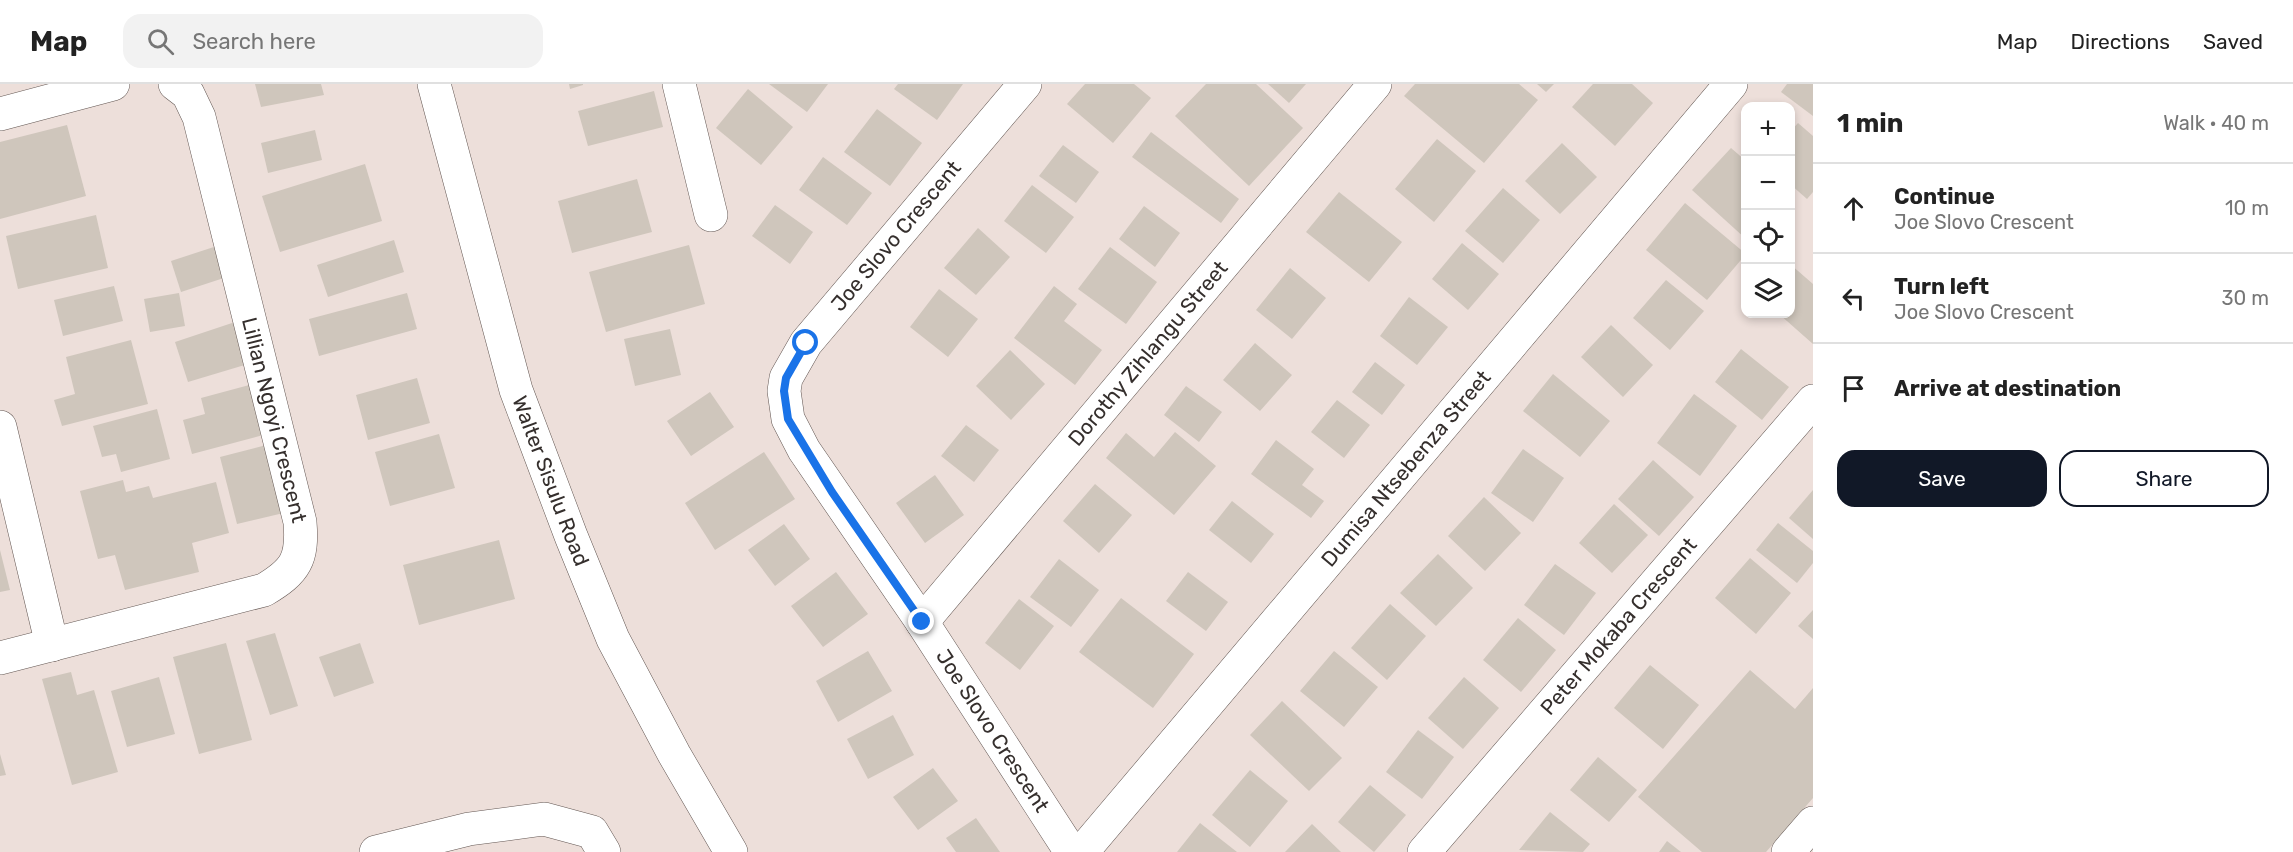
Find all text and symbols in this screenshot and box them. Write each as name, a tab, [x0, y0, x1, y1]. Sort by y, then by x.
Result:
search box	[123, 14, 543, 68]
text: Map	[30, 25, 87, 58]
icon: search	[144, 25, 177, 58]
text: Search here	[192, 28, 316, 55]
text: Map	[1997, 29, 2038, 54]
text: Directions	[2071, 29, 2170, 54]
text: Saved	[2203, 29, 2263, 54]
map controls	[1741, 102, 1795, 318]
button: +	[1741, 102, 1795, 156]
text: 1 min	[1837, 108, 1903, 139]
text: Walk · 40 m	[2163, 111, 2269, 135]
street label: Joe Slovo Crescent	[825, 155, 966, 316]
button: −	[1741, 156, 1795, 210]
text: Continue	[1894, 183, 1995, 210]
icon: ahead	[1837, 192, 1870, 225]
text: 10 m	[2225, 196, 2269, 220]
button: locate	[1741, 210, 1795, 264]
text: Joe Slovo Crescent	[1894, 210, 2074, 234]
street label: Dorothy Zihlangu Street	[1063, 256, 1233, 451]
button: layers	[1741, 264, 1795, 318]
text: Turn left	[1894, 273, 1989, 300]
icon: left	[1837, 282, 1870, 315]
text: 30 m	[2222, 286, 2269, 310]
text: Joe Slovo Crescent	[1894, 300, 2074, 324]
street label: Lillian Ngoyi Crescent	[237, 315, 312, 525]
route start	[792, 329, 818, 355]
street label: Dumisa Ntsebenza Street	[1316, 365, 1496, 571]
icon: arrive	[1837, 372, 1870, 405]
text: Arrive at destination	[1894, 375, 2121, 402]
street label: Walter Sisulu Road	[507, 392, 595, 569]
button: Save	[1837, 450, 2047, 507]
button: Share	[2059, 450, 2269, 507]
street label: Peter Mokaba Crescent	[1535, 532, 1702, 720]
route end	[908, 608, 934, 634]
street label: Joe Slovo Crescent	[931, 644, 1055, 817]

